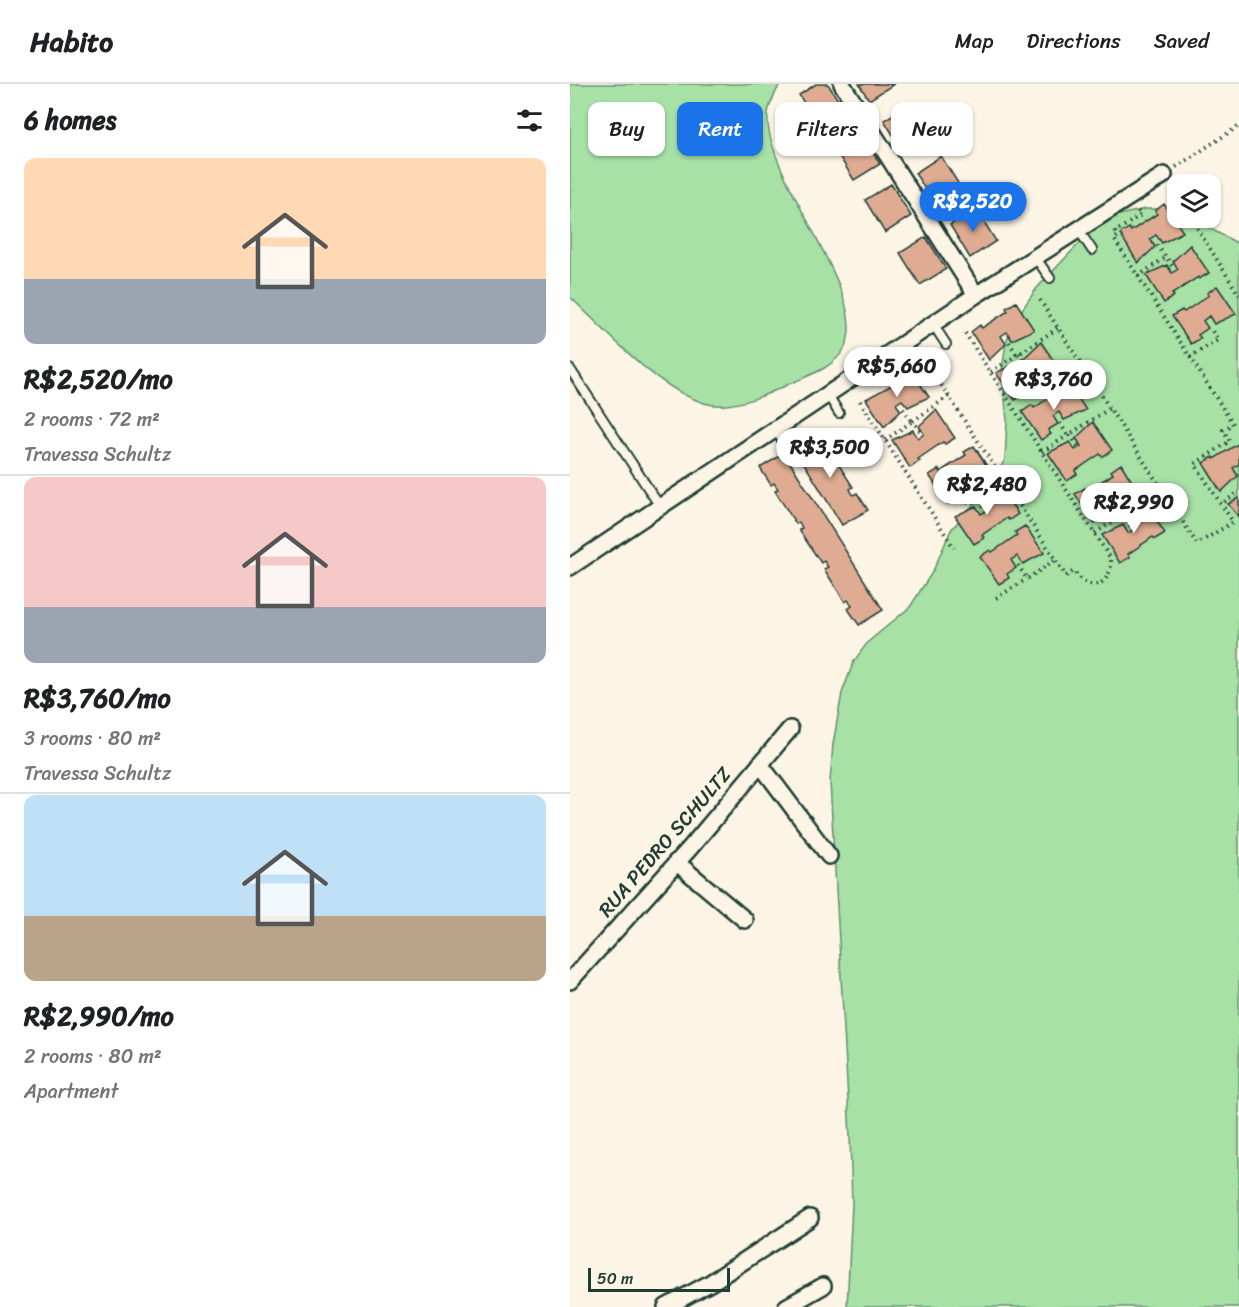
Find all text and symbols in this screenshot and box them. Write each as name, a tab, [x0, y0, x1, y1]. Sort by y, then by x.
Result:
text: Habito	[30, 17, 113, 66]
text: Map	[955, 22, 993, 60]
text: Directions	[1026, 22, 1121, 60]
text: Saved	[1154, 22, 1209, 60]
text: 6 homes	[24, 97, 116, 143]
chip: Buy	[588, 102, 665, 156]
chip: Rent	[677, 102, 763, 156]
chip: Filters	[775, 102, 879, 156]
chip: New	[891, 102, 973, 156]
icon: filters	[513, 104, 546, 137]
map controls	[1167, 174, 1221, 228]
button: layers	[1167, 174, 1221, 228]
pin: R$2,520	[918, 182, 1028, 233]
text: R$2,520	[934, 184, 1012, 219]
icon: home	[231, 197, 339, 305]
pin: R$5,660	[842, 347, 952, 398]
text: R$5,660	[858, 349, 936, 384]
text: R$2,520/mo	[24, 356, 173, 402]
pin: R$3,760	[999, 360, 1109, 411]
text: R$3,760	[1015, 362, 1093, 397]
text: 2 rooms · 72 m²	[24, 402, 160, 437]
pin: R$3,500	[775, 428, 885, 479]
text: R$3,500	[790, 430, 870, 465]
text: Travessa Schultz	[24, 437, 171, 472]
pin: R$2,480	[932, 465, 1042, 516]
text: R$2,480	[947, 467, 1027, 502]
pin: R$2,990	[1079, 483, 1189, 534]
text: R$2,990	[1094, 485, 1174, 520]
icon: home	[231, 516, 339, 624]
text: R$3,760/mo	[24, 675, 171, 721]
text: 3 rooms · 80 m²	[24, 721, 161, 756]
text: Travessa Schultz	[24, 756, 171, 791]
street label: RUA PEDRO SCHULTZ	[589, 759, 741, 925]
icon: home	[231, 834, 339, 942]
text: R$2,990/mo	[24, 993, 174, 1039]
text: 2 rooms · 80 m²	[24, 1039, 162, 1074]
text: Apartment	[24, 1074, 118, 1109]
text: 50 m	[597, 1264, 633, 1293]
scale bar	[588, 1265, 730, 1292]

